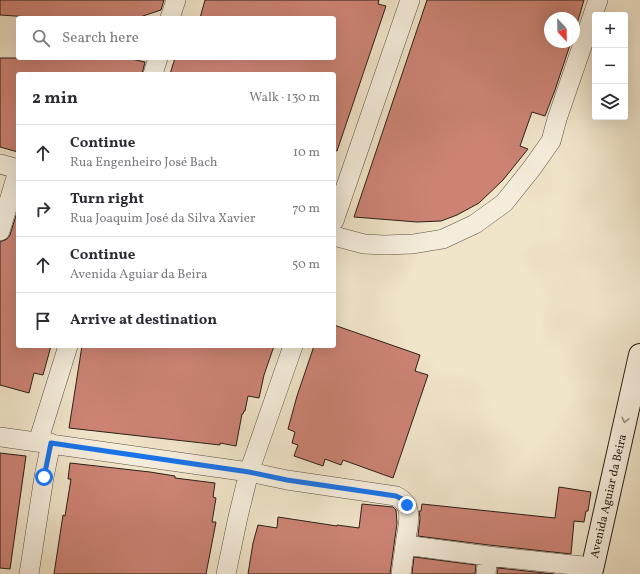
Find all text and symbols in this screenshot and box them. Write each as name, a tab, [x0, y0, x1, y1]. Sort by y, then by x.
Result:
north arrow	[544, 12, 580, 48]
map controls	[592, 12, 628, 120]
button: +	[592, 12, 628, 48]
search box	[16, 16, 336, 60]
icon: search	[30, 27, 52, 49]
text: Search here	[62, 28, 139, 49]
button: −	[592, 48, 628, 84]
button: layers	[592, 84, 628, 120]
text: 2 min	[32, 87, 78, 110]
text: Walk · 130 m	[249, 89, 320, 107]
text: Continue	[70, 133, 135, 154]
icon: ahead	[32, 142, 54, 164]
text: 10 m	[293, 144, 320, 162]
text: Rua Engenheiro José Bach	[70, 154, 218, 172]
text: Turn right	[70, 189, 144, 210]
icon: right	[32, 198, 54, 220]
text: 70 m	[292, 200, 320, 218]
text: Rua Joaquim José da Silva Xavier	[70, 210, 255, 228]
text: Continue	[70, 245, 135, 266]
icon: ahead	[32, 254, 54, 276]
text: 50 m	[292, 256, 320, 274]
text: Avenida Aguiar da Beira	[70, 266, 207, 284]
icon: arrive	[32, 310, 54, 332]
text: Arrive at destination	[70, 310, 217, 331]
one-way arrow	[621, 417, 629, 423]
street label: Avenida Aguiar da Beira	[587, 433, 631, 560]
route start	[35, 468, 53, 486]
route end	[398, 496, 416, 514]

